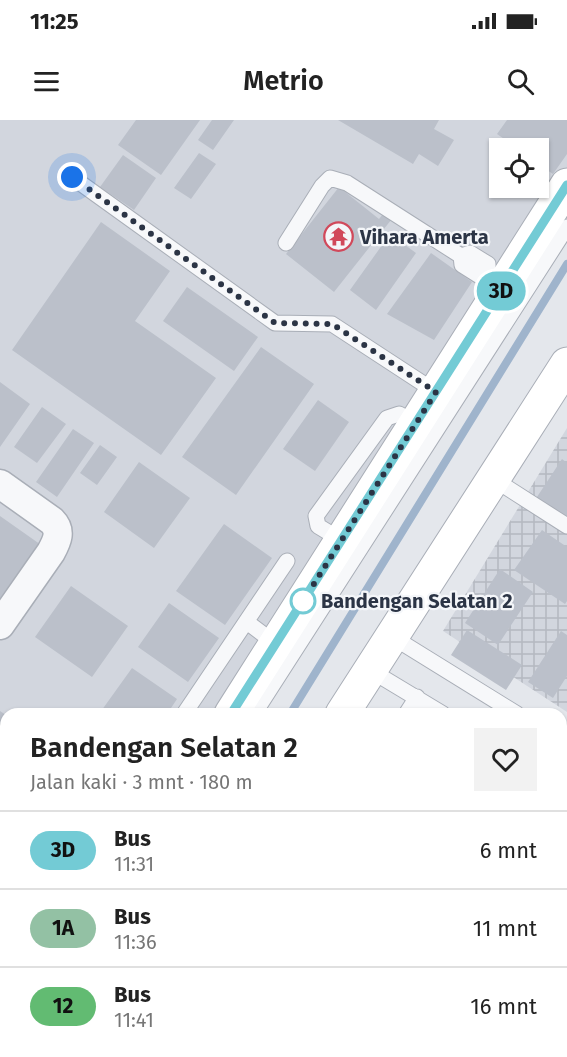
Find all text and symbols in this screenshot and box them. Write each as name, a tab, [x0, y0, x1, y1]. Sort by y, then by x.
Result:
text: 11:25	[30, 8, 78, 35]
icon: menu	[30, 65, 63, 98]
text: Metrio	[243, 65, 324, 97]
icon: search	[504, 65, 537, 98]
map controls	[489, 138, 549, 198]
button: locate	[489, 138, 549, 198]
your location	[57, 162, 87, 192]
temple icon: Vihara Amerta	[323, 221, 355, 253]
place label: Vihara Amerta	[359, 225, 489, 249]
line badge: 3D	[474, 272, 528, 310]
text: 3D	[489, 278, 513, 304]
marker: Bandengan Selatan 2	[290, 588, 316, 614]
place label: Bandengan Selatan 2	[321, 589, 513, 613]
button: heart	[474, 728, 537, 791]
text: Bandengan Selatan 2	[30, 731, 298, 764]
text: Jalan kaki · 3 mnt · 180 m	[30, 770, 253, 794]
text: Bus	[114, 825, 151, 852]
text: 3D	[51, 837, 75, 863]
text: 6 mnt	[480, 837, 537, 864]
text: 11:31	[114, 852, 154, 876]
text: Bus	[114, 903, 151, 930]
text: 1A	[52, 915, 74, 941]
text: 11 mnt	[473, 915, 537, 942]
text: 11:36	[114, 930, 157, 954]
text: Bus	[114, 981, 151, 1008]
text: 12	[53, 993, 73, 1019]
text: 16 mnt	[470, 993, 537, 1020]
text: 11:41	[114, 1008, 154, 1032]

